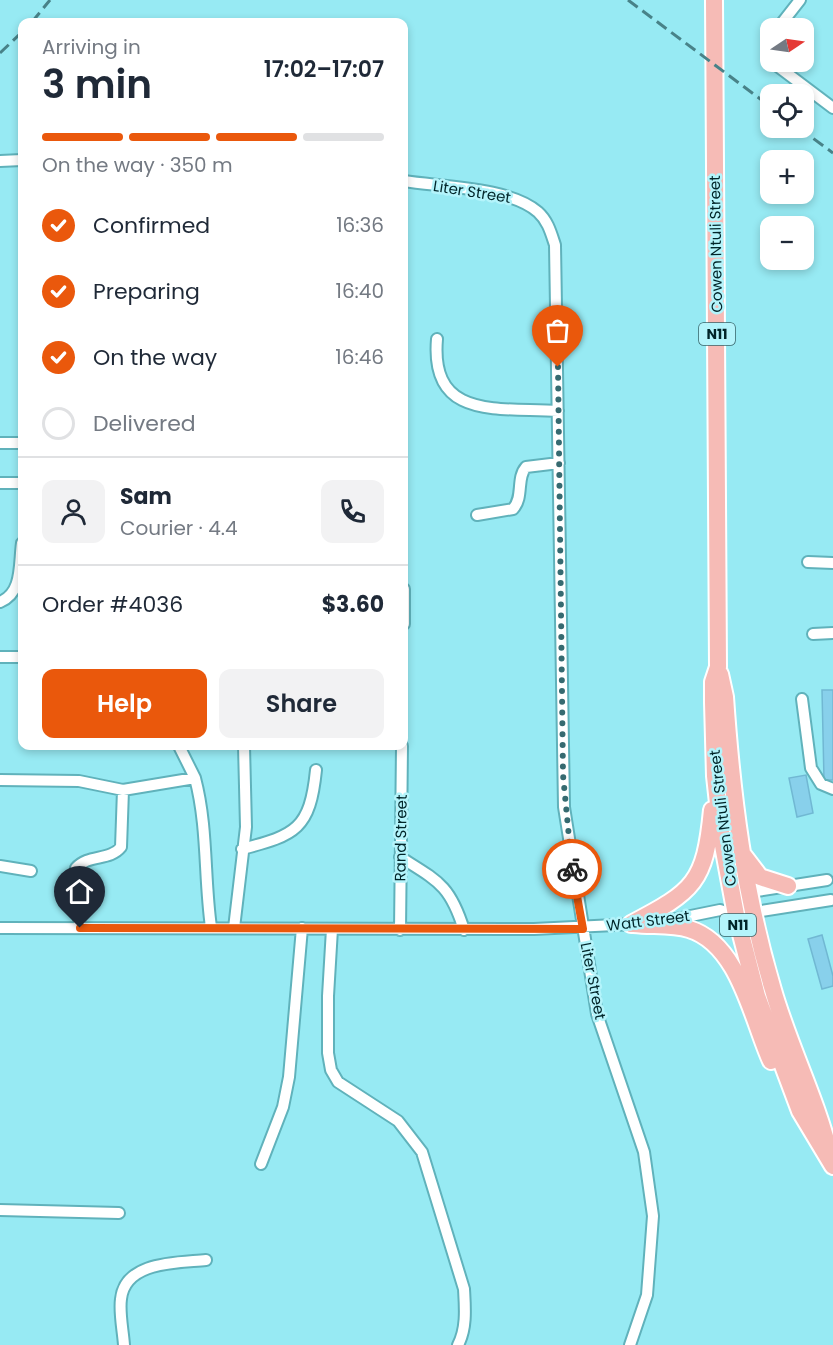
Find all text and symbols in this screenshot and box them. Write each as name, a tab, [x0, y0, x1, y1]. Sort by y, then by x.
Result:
north arrow	[760, 18, 814, 72]
map controls	[760, 18, 814, 270]
text: Arriving in	[42, 33, 141, 61]
text: 17:02–17:07	[264, 54, 384, 85]
text: 3 min	[42, 57, 152, 112]
button: locate	[760, 84, 814, 138]
button: +	[760, 150, 814, 204]
text: On the way · 350 m	[42, 151, 233, 179]
street label: Liter Street	[432, 175, 512, 208]
street label: Cowen Ntuli Street	[704, 175, 727, 313]
icon: check	[42, 209, 75, 242]
text: Confirmed	[93, 210, 210, 241]
text: 16:36	[336, 211, 384, 239]
button: −	[760, 216, 814, 270]
icon: check	[42, 275, 75, 308]
text: Preparing	[93, 276, 200, 307]
text: 16:40	[336, 277, 384, 305]
pin	[532, 305, 583, 367]
icon: bag	[541, 314, 574, 347]
road number: N11	[699, 323, 735, 345]
icon: check	[42, 341, 75, 374]
text: On the way	[93, 342, 217, 373]
text: 16:46	[335, 343, 384, 371]
text: Delivered	[93, 408, 196, 439]
button: person	[42, 480, 105, 543]
button: phone	[321, 480, 384, 543]
text: Sam	[120, 481, 172, 512]
text: Courier · 4.4	[120, 514, 238, 542]
text: Order #4036	[42, 589, 183, 620]
text: $3.60	[322, 589, 384, 620]
button: Help	[42, 669, 207, 738]
button: Share	[219, 669, 384, 738]
street label: Cowen Ntuli Street	[704, 749, 741, 887]
street label: Rand Street	[389, 794, 412, 882]
courier	[542, 839, 602, 899]
icon: bike	[556, 853, 589, 886]
pin	[54, 866, 105, 928]
icon: home	[63, 875, 96, 908]
street label: Watt Street	[605, 905, 691, 936]
road number: N11	[720, 914, 756, 936]
street label: Liter Street	[576, 940, 611, 1021]

